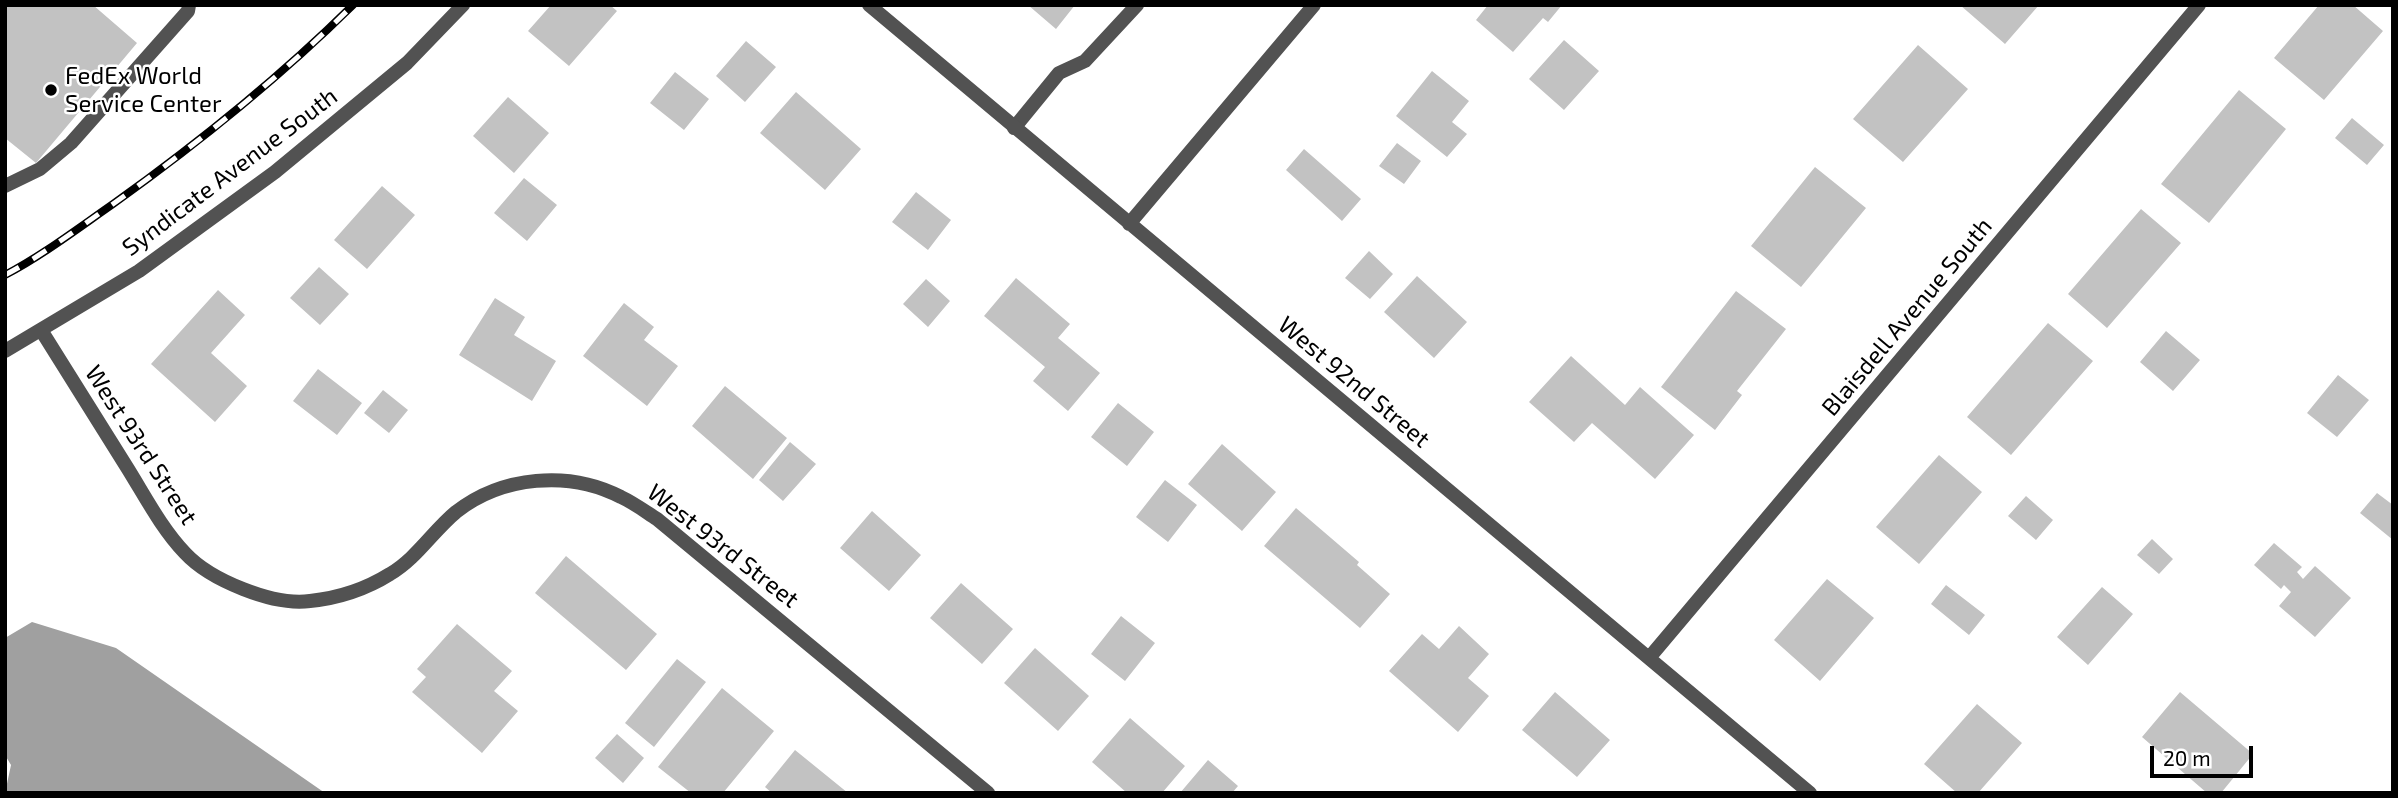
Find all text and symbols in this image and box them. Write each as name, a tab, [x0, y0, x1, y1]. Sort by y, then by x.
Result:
place label: FedEx World Service Center	[65, 62, 222, 118]
marker: FedEx World Service Center	[43, 82, 59, 98]
street label: Syndicate Avenue South	[117, 82, 343, 262]
street label: Blaisdell Avenue South	[1816, 212, 1998, 422]
street label: West 92nd Street	[1272, 310, 1436, 454]
street label: West 93rd Street	[79, 360, 203, 530]
street label: West 93rd Street	[642, 478, 804, 614]
scale bar	[2153, 732, 2256, 776]
text: 20 m	[2163, 745, 2211, 770]

